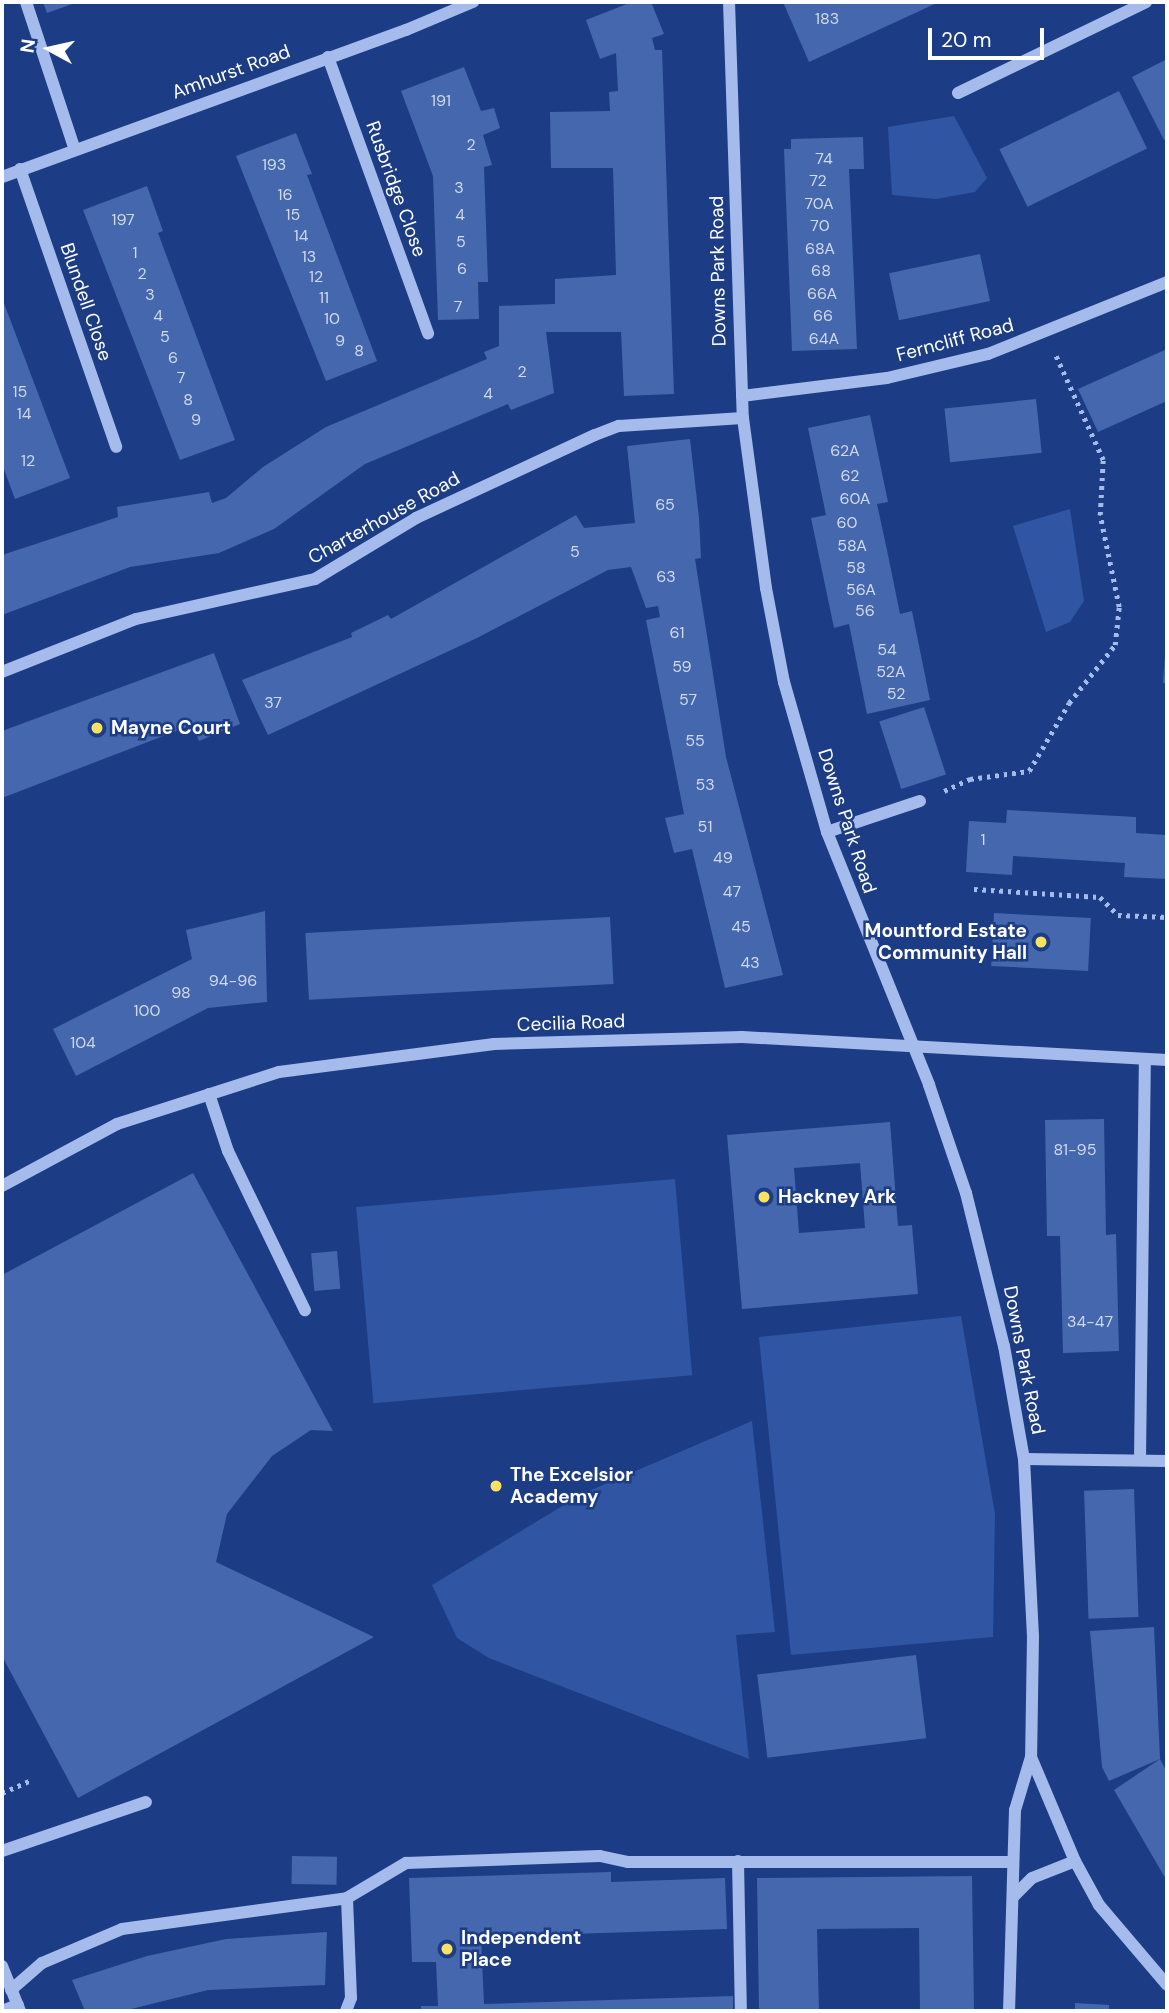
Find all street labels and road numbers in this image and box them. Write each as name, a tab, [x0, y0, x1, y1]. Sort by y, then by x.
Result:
street label: Amhurst Road	[169, 40, 293, 104]
street label: Rusbridge Close	[361, 118, 431, 260]
street label: Downs Park Road	[705, 195, 731, 347]
street label: Blundell Close	[55, 240, 117, 364]
street label: Ferncliff Road	[894, 313, 1016, 367]
street label: Charterhouse Road	[304, 467, 464, 569]
street label: Downs Park Road	[813, 746, 881, 896]
street label: Cecilia Road	[517, 1010, 625, 1036]
street label: Downs Park Road	[998, 1284, 1050, 1436]

